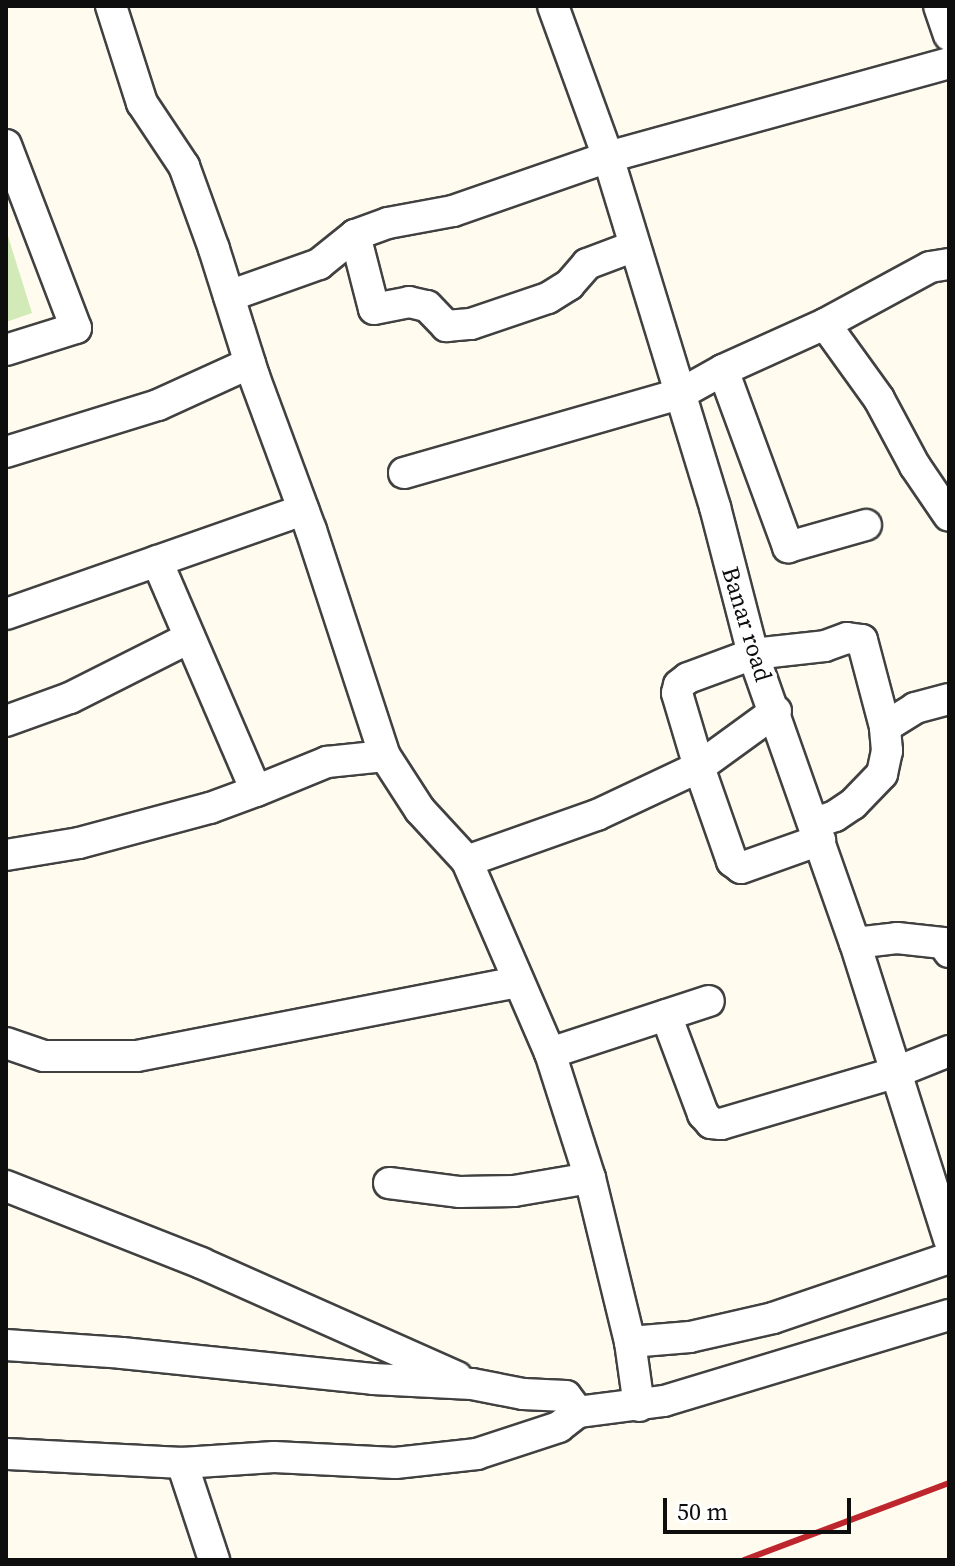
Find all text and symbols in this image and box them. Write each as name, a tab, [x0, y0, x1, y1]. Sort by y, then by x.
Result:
street label: Banar road	[716, 563, 778, 685]
scale bar	[667, 1482, 855, 1532]
text: 50 m	[677, 1495, 728, 1528]

